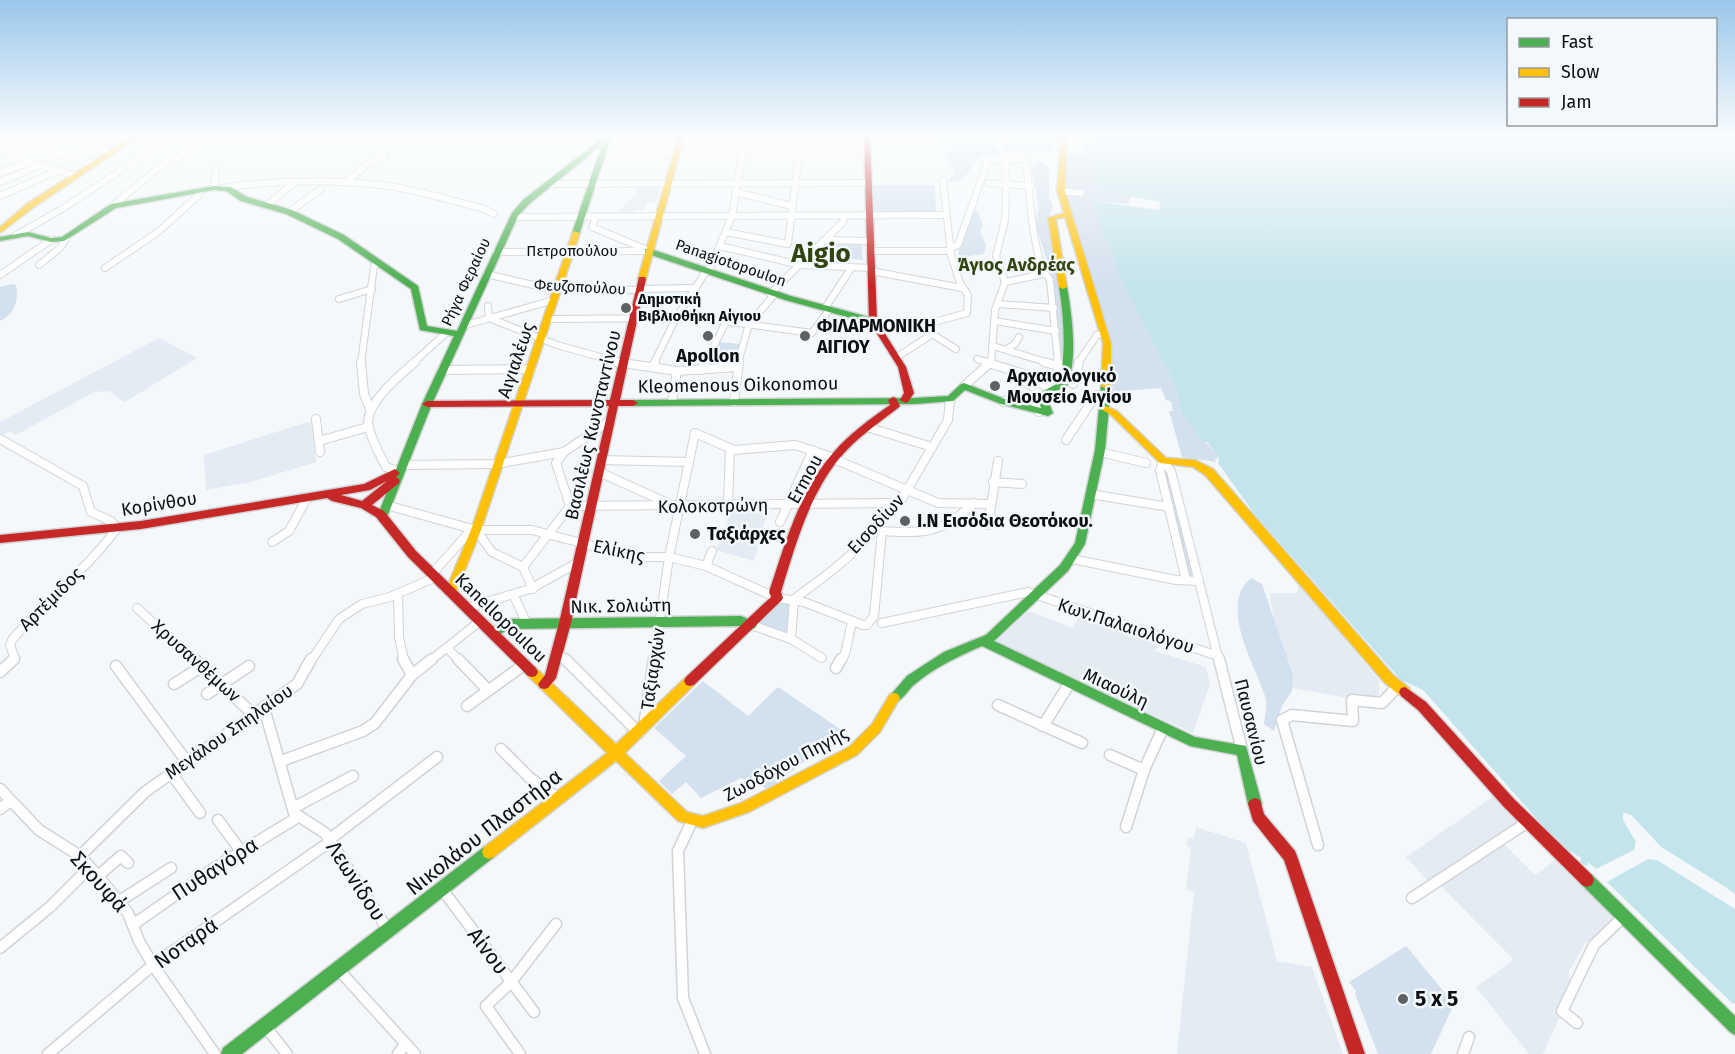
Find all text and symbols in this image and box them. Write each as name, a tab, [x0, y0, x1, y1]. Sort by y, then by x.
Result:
legend	[1507, 18, 1717, 126]
text: Fast	[1561, 31, 1594, 53]
text: Slow	[1561, 61, 1600, 83]
text: Jam	[1561, 91, 1592, 113]
street label: Ρήγα Φεραίου	[438, 235, 494, 329]
street label: Panagiotopoulon	[673, 236, 789, 290]
district label: Aigio	[790, 238, 851, 269]
street label: Πετροπούλου	[526, 242, 618, 260]
district label: Άγιος Ανδρέας	[957, 254, 1075, 276]
street label: Φευζοπούλου	[534, 276, 626, 298]
place label: Δημοτική Βιβλιοθήκη Αίγιου	[637, 290, 761, 325]
marker: Δημοτική Βιβλιοθήκη Αίγιου	[619, 301, 633, 315]
place label: ΦΙΛΑΡΜΟΝΙΚΗ ΑΙΓΙΟΥ	[816, 315, 936, 358]
street label: Αιγιαλέως	[493, 319, 539, 401]
street label: Βασιλέως Κωνσταντίνου	[560, 328, 626, 522]
marker: Apollon	[701, 329, 715, 343]
marker: ΦΙΛΑΡΜΟΝΙΚΗ ΑΙΓΙΟΥ	[798, 329, 812, 343]
place label: Apollon	[675, 345, 740, 367]
place label: Αρχαιολογικό Μουσείο Αιγίου	[1006, 365, 1132, 408]
street label: Kleomenous Oikonomou	[638, 372, 838, 398]
marker: Αρχαιολογικό Μουσείο Αιγίου	[988, 379, 1002, 393]
street label: Ermou	[783, 451, 827, 507]
street label: Κορίνθου	[120, 487, 198, 521]
street label: Εισοδίων	[843, 489, 909, 558]
street label: Κολοκοτρώνη	[657, 494, 769, 518]
place label: Ι.Ν Εισόδια Θεοτόκου.	[917, 510, 1093, 532]
marker: Ι.Ν Εισόδια Θεοτόκου.	[898, 514, 912, 528]
place label: Ταξιάρχες	[707, 523, 786, 545]
marker: Ταξιάρχες	[688, 527, 702, 541]
street label: Ελίκης	[591, 535, 647, 567]
street label: Αρτέμιδος	[14, 562, 88, 636]
street label: Kanellopoulou	[450, 569, 552, 667]
street label: Νικ. Σολιώτη	[570, 594, 672, 618]
street label: Κων.Παλαιολόγου	[1055, 594, 1197, 658]
street label: Χρυσανθέμων	[147, 615, 245, 707]
street label: Ταξιαρχών	[636, 626, 670, 712]
street label: Μιαούλη	[1080, 663, 1152, 713]
street label: Παυσανίου	[1230, 676, 1272, 768]
street label: Μεγάλου Σπηλαίου	[161, 680, 297, 784]
street label: Ζωοδόχου Πηγής	[720, 722, 853, 806]
street label: Νικολάου Πλαστήρα	[401, 763, 567, 901]
street label: Πυθαγόρα	[167, 831, 263, 907]
street label: Λεωνίδου	[321, 836, 391, 926]
street label: Σκουφά	[65, 846, 133, 918]
street label: Νοταρά	[149, 912, 223, 974]
street label: Αίνου	[462, 922, 514, 980]
place label: 5 x 5	[1415, 986, 1458, 1012]
marker: 5 x 5	[1396, 992, 1410, 1006]

